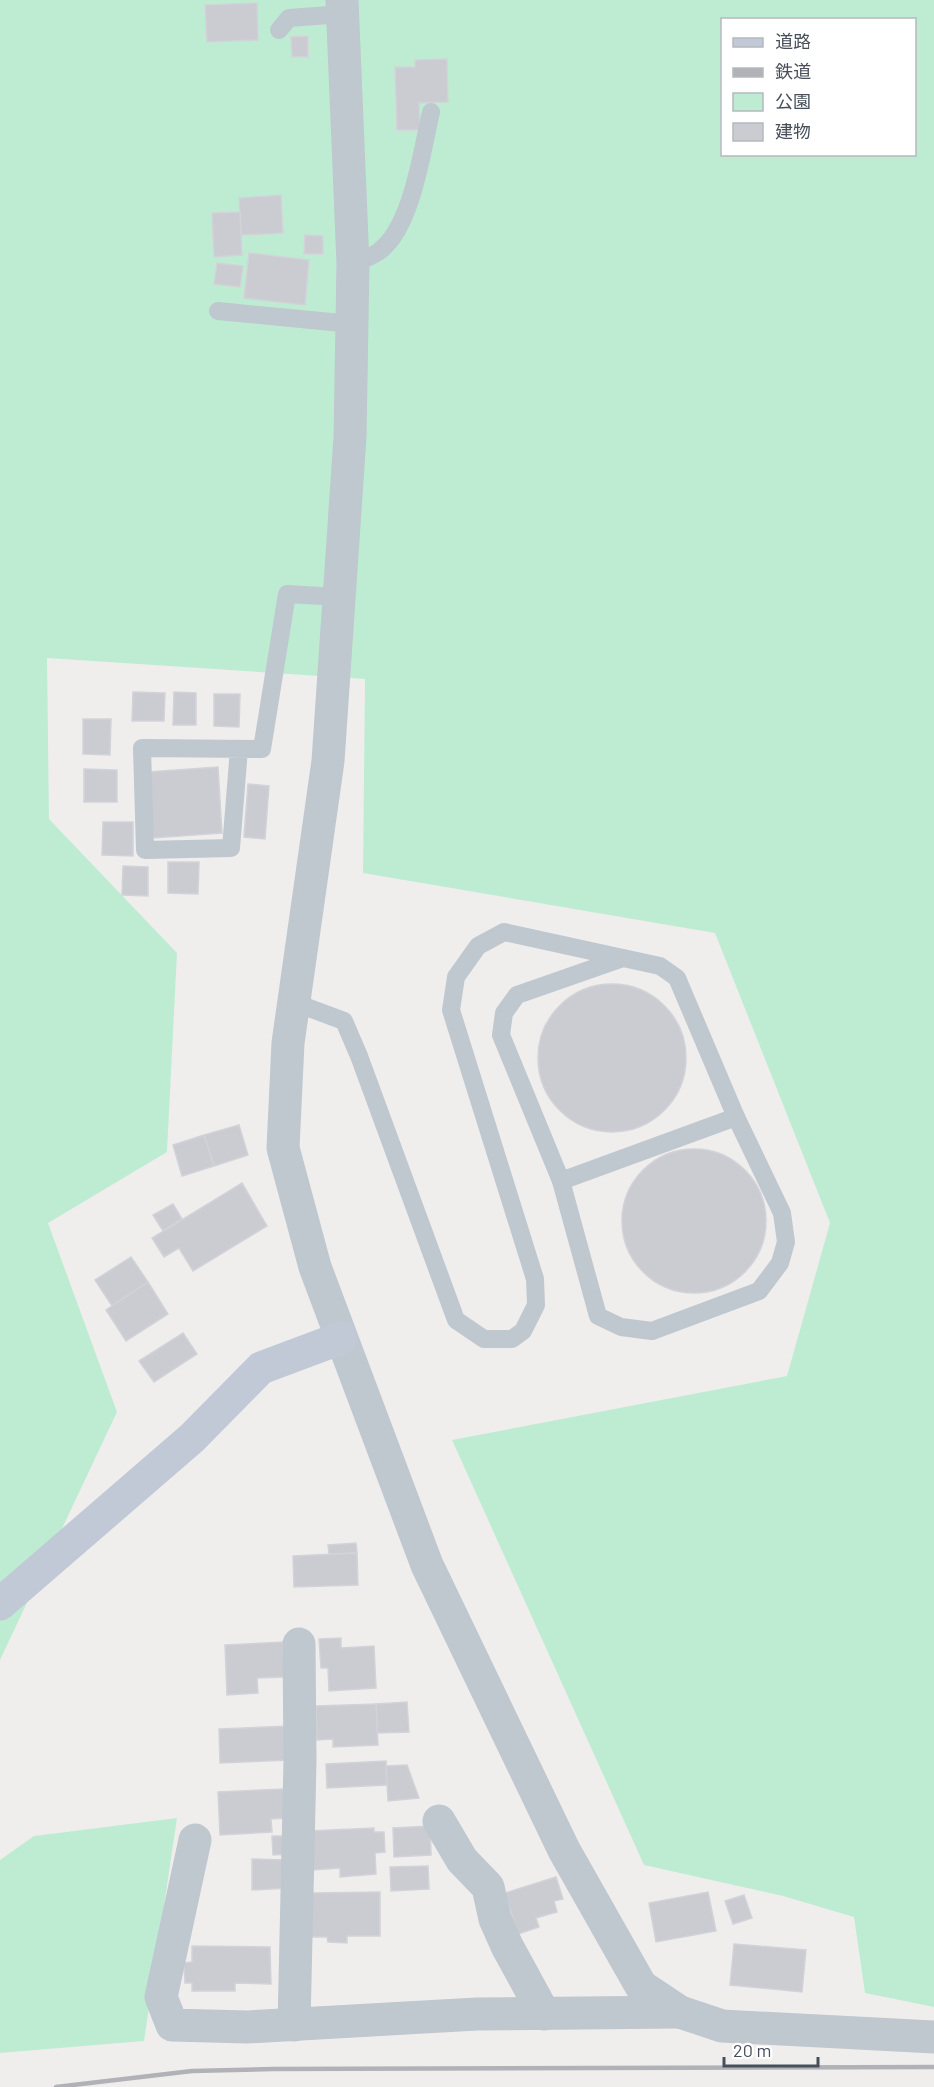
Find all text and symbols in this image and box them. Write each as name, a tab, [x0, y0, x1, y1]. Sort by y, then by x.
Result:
legend	[721, 18, 916, 156]
text: 道路	[775, 30, 811, 52]
text: 鉄道	[775, 60, 811, 82]
text: 公園	[775, 90, 811, 112]
text: 建物	[775, 120, 811, 142]
scale bar	[724, 2030, 818, 2068]
text: 20 m	[733, 2039, 771, 2061]

